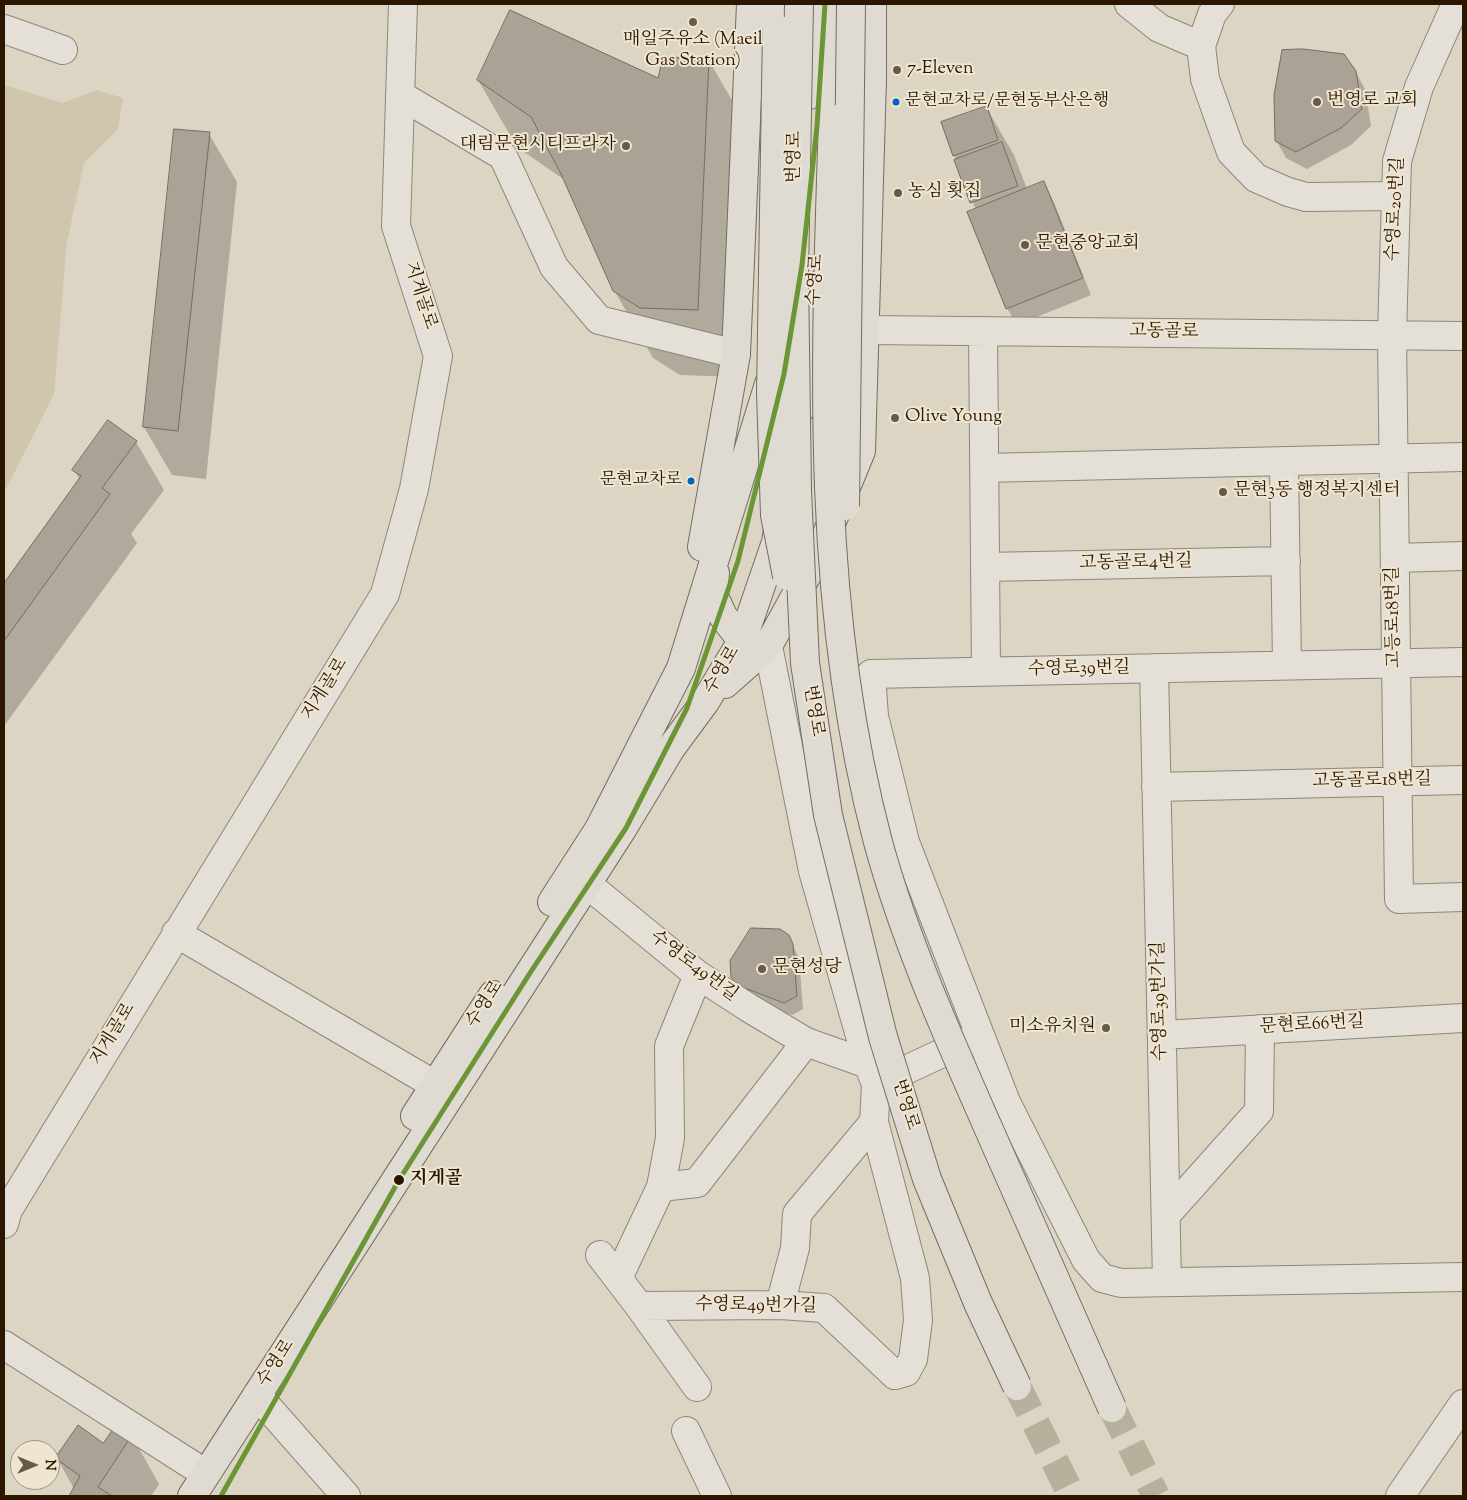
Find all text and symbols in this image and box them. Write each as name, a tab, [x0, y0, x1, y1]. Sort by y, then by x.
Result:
marker: 매일주유소 (Maeil Gas Station)	[687, 16, 699, 28]
place label: 매일주유소 (Maeil Gas Station)	[623, 30, 763, 72]
place label: 7-Eleven	[907, 59, 974, 81]
marker: 7-Eleven	[891, 64, 903, 76]
place label: 번영로 교회	[1327, 91, 1418, 113]
place label: 문현교차로/문현동부산은행	[905, 92, 1109, 112]
marker: 번영로 교회	[1311, 96, 1323, 108]
marker: 문현교차로/문현동부산은행	[891, 97, 901, 107]
street label: 번영로	[785, 131, 807, 183]
place label: 대림문현시티프라자	[460, 135, 616, 157]
marker: 대림문현시티프라자	[620, 140, 632, 152]
street label: 수영로20번길	[1383, 156, 1411, 262]
place label: 농심 횟집	[908, 182, 981, 204]
marker: 농심 횟집	[892, 187, 904, 199]
place label: 문현중앙교회	[1035, 234, 1139, 256]
marker: 문현중앙교회	[1019, 239, 1031, 251]
street label: 수영로	[804, 253, 830, 307]
street label: 지게골로	[398, 260, 440, 332]
street label: 고동골로	[1129, 322, 1199, 344]
place label: Olive Young	[905, 407, 1002, 429]
marker: Olive Young	[889, 412, 901, 424]
place label: 문현교차로	[600, 471, 682, 491]
marker: 문현교차로	[686, 476, 696, 486]
place label: 문현3동 행정복지센터	[1233, 481, 1401, 503]
marker: 문현3동 행정복지센터	[1217, 486, 1229, 498]
street label: 고동골로4번길	[1079, 552, 1193, 576]
street label: 고등로18번길	[1383, 566, 1407, 668]
street label: 수영로	[700, 643, 746, 699]
street label: 지게골로	[298, 655, 354, 725]
street label: 수영로39번길	[1027, 658, 1131, 682]
street label: 번영로	[797, 684, 827, 738]
street label: 고동골로18번길	[1312, 770, 1432, 794]
street label: 수영로49번길	[645, 927, 741, 1007]
street label: 수영로39번가길	[1149, 941, 1173, 1061]
place label: 문현성당	[772, 958, 842, 980]
marker: 문현성당	[756, 963, 768, 975]
street label: 수영로	[463, 977, 509, 1033]
street label: 지게골로	[87, 1000, 141, 1070]
street label: 문현로66번길	[1259, 1012, 1365, 1040]
place label: 미소유치원	[1009, 1017, 1096, 1039]
marker: 미소유치원	[1100, 1022, 1112, 1034]
street label: 번영로	[886, 1077, 922, 1133]
place label: 지게골	[410, 1169, 462, 1191]
marker: 지게골	[392, 1173, 406, 1187]
street label: 수영로49번가길	[695, 1295, 817, 1319]
street label: 수영로	[254, 1336, 300, 1392]
north arrow	[10, 1440, 60, 1490]
text: N	[39, 1459, 59, 1471]

